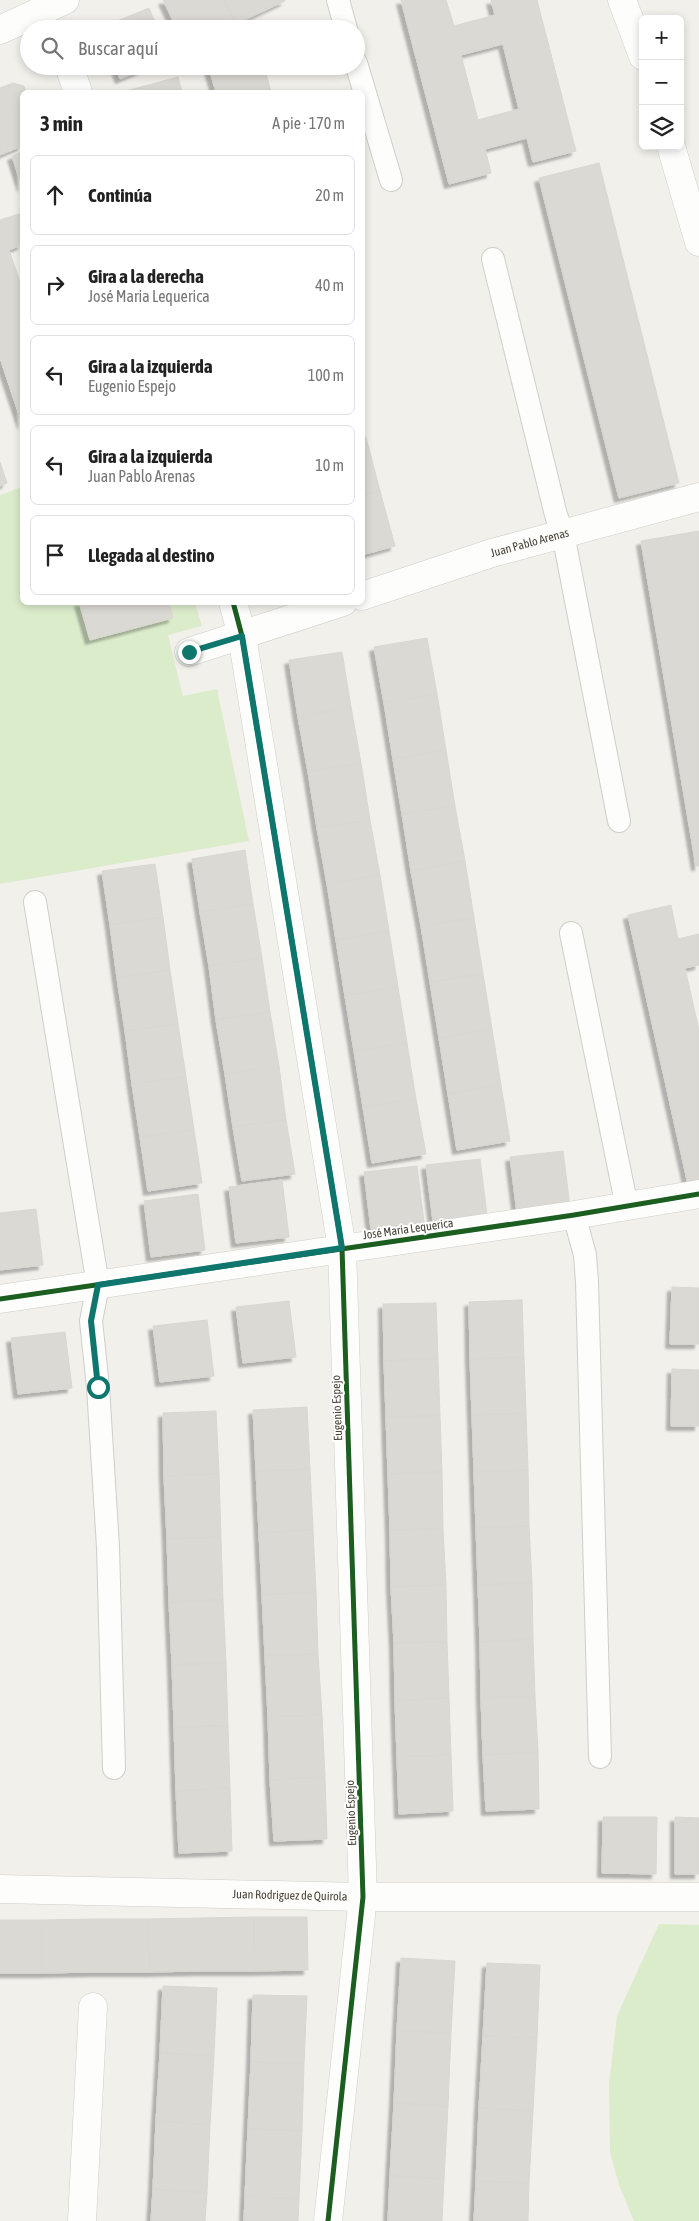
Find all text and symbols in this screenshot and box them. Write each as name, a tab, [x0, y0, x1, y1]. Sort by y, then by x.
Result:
map controls	[639, 15, 684, 150]
button: +	[639, 15, 684, 60]
search box	[20, 20, 365, 75]
icon: search	[38, 34, 66, 62]
text: Buscar aquí	[78, 37, 158, 59]
button: −	[639, 60, 684, 105]
button: layers	[639, 105, 684, 150]
text: 3 min	[40, 111, 83, 135]
text: A pie · 170 m	[272, 114, 345, 132]
icon: ahead	[41, 181, 69, 209]
text: Continúa	[88, 184, 152, 206]
text: 20 m	[315, 186, 344, 204]
text: Gira a la derecha	[88, 265, 204, 287]
icon: right	[41, 271, 69, 299]
text: 40 m	[315, 276, 344, 294]
text: José Maria Lequerica	[88, 287, 210, 305]
text: Gira a la izquierda	[88, 355, 213, 377]
icon: left	[41, 361, 69, 389]
text: 100 m	[308, 366, 344, 384]
text: Eugenio Espejo	[88, 377, 176, 395]
text: Gira a la izquierda	[88, 445, 213, 467]
icon: left	[41, 451, 69, 479]
text: 10 m	[315, 456, 344, 474]
text: Juan Pablo Arenas	[88, 467, 195, 485]
street label: Juan Pablo Arenas	[489, 526, 570, 560]
icon: arrive	[41, 541, 69, 569]
text: Llegada al destino	[88, 544, 215, 566]
route end	[178, 641, 201, 664]
street label: José Maria Lequerica	[362, 1216, 454, 1242]
street label: Eugenio Espejo	[329, 1374, 345, 1441]
route start	[87, 1376, 110, 1399]
street label: Eugenio Espejo	[343, 1779, 359, 1846]
street label: Juan Rodriguez de Quirola	[232, 1887, 348, 1904]

